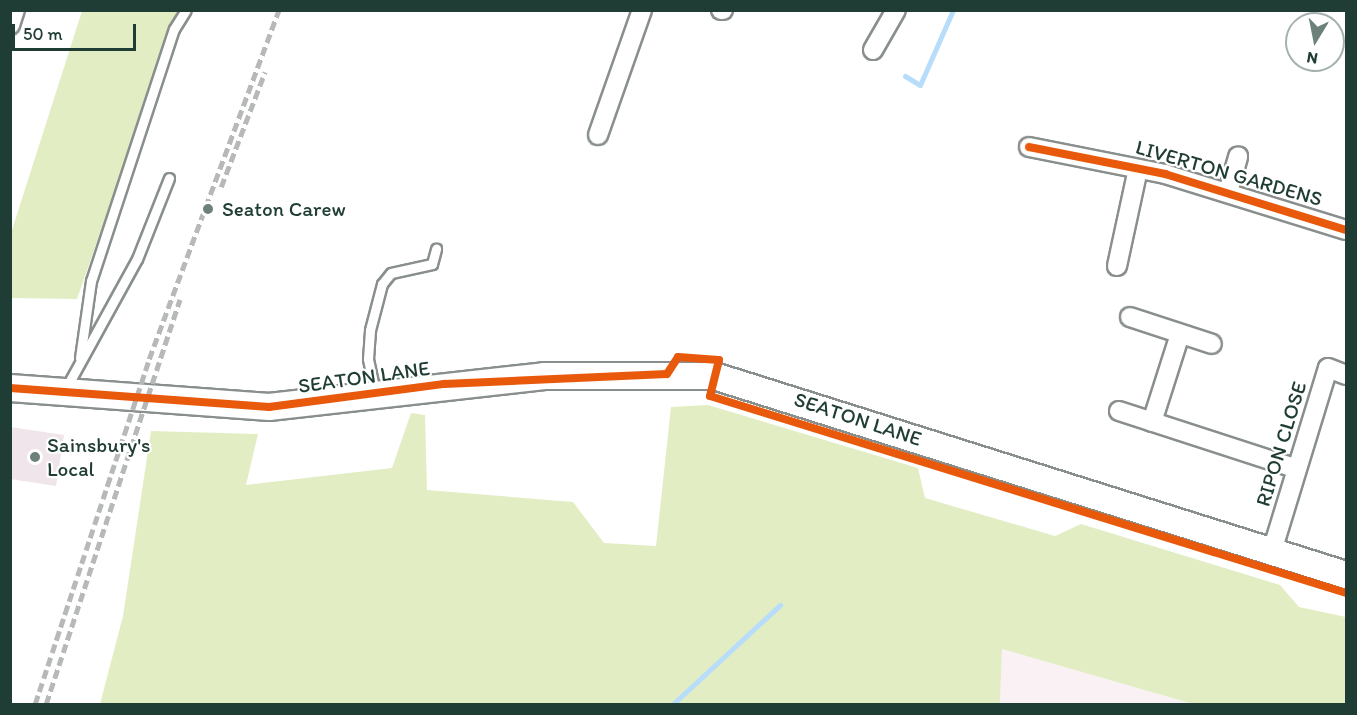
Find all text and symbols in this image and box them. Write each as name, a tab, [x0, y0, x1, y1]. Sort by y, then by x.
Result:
scale bar	[15, 12, 140, 50]
north arrow	[1285, 12, 1345, 72]
text: 50 m	[23, 23, 63, 45]
text: N	[1305, 48, 1319, 69]
street label: LIVERTON GARDENS	[1132, 134, 1326, 212]
place label: Seaton Carew	[222, 196, 346, 222]
marker: Seaton Carew	[199, 200, 217, 218]
street label: SEATON LANE	[297, 355, 431, 399]
street label: RIPON CLOSE	[1250, 378, 1312, 510]
street label: SEATON LANE	[791, 387, 925, 451]
place label: Sainsbury's Local	[47, 432, 151, 482]
marker: Sainsbury's Local	[28, 450, 42, 464]

